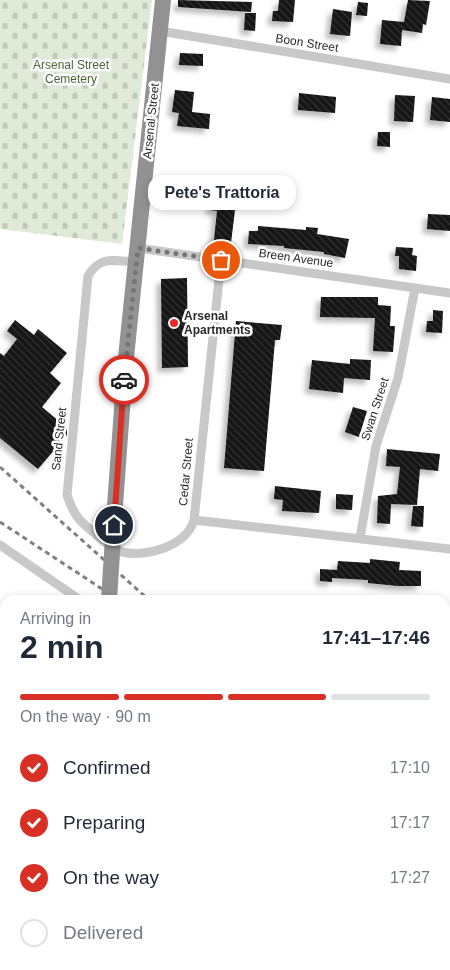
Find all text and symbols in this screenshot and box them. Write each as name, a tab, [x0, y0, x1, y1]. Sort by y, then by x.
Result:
street label: Boon Street	[275, 31, 340, 55]
park label: Arsenal Street Cemetery	[33, 58, 110, 86]
street label: Arsenal Street	[140, 82, 162, 160]
callout: Pete's Trattoria	[147, 175, 295, 210]
text: Pete's Trattoria	[165, 184, 279, 201]
pin	[200, 239, 242, 281]
icon: bag	[207, 246, 235, 274]
street label: Breen Avenue	[258, 246, 335, 270]
place label: Arsenal Apartments	[184, 309, 251, 337]
marker: Arsenal Apartments	[168, 317, 180, 329]
courier	[99, 355, 149, 405]
icon: car	[110, 366, 138, 394]
street label: Swan Street	[358, 375, 392, 442]
street label: Sand Street	[49, 406, 69, 471]
street label: Cedar Street	[176, 437, 196, 507]
pin	[93, 504, 135, 546]
icon: home	[100, 511, 128, 539]
text: Arriving in	[20, 610, 91, 627]
text: 17:41–17:46	[322, 627, 430, 648]
text: 2 min	[20, 629, 104, 665]
text: On the way · 90 m	[20, 708, 151, 725]
icon: check	[20, 754, 48, 782]
text: Confirmed	[63, 757, 151, 778]
text: 17:10	[390, 759, 430, 776]
icon: check	[20, 809, 48, 837]
text: Preparing	[63, 812, 145, 833]
text: 17:17	[390, 814, 430, 831]
icon: check	[20, 864, 48, 892]
text: On the way	[63, 867, 159, 888]
text: 17:27	[390, 869, 430, 886]
text: Delivered	[63, 922, 143, 943]

